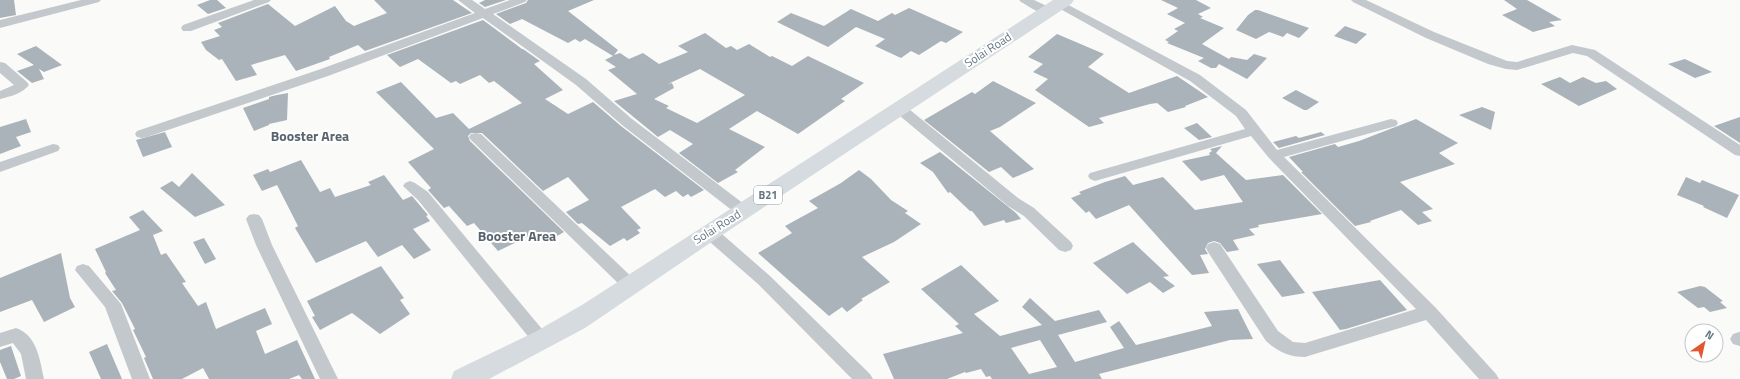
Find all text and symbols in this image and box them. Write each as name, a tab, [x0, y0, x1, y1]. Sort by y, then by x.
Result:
street label: Solai Road	[960, 27, 1015, 72]
district label: Booster Area	[271, 125, 349, 146]
road number: B21	[754, 186, 782, 204]
street label: Solai Road	[689, 205, 744, 249]
district label: Booster Area	[478, 225, 556, 246]
north arrow	[1684, 323, 1724, 363]
text: N	[1702, 326, 1717, 343]

